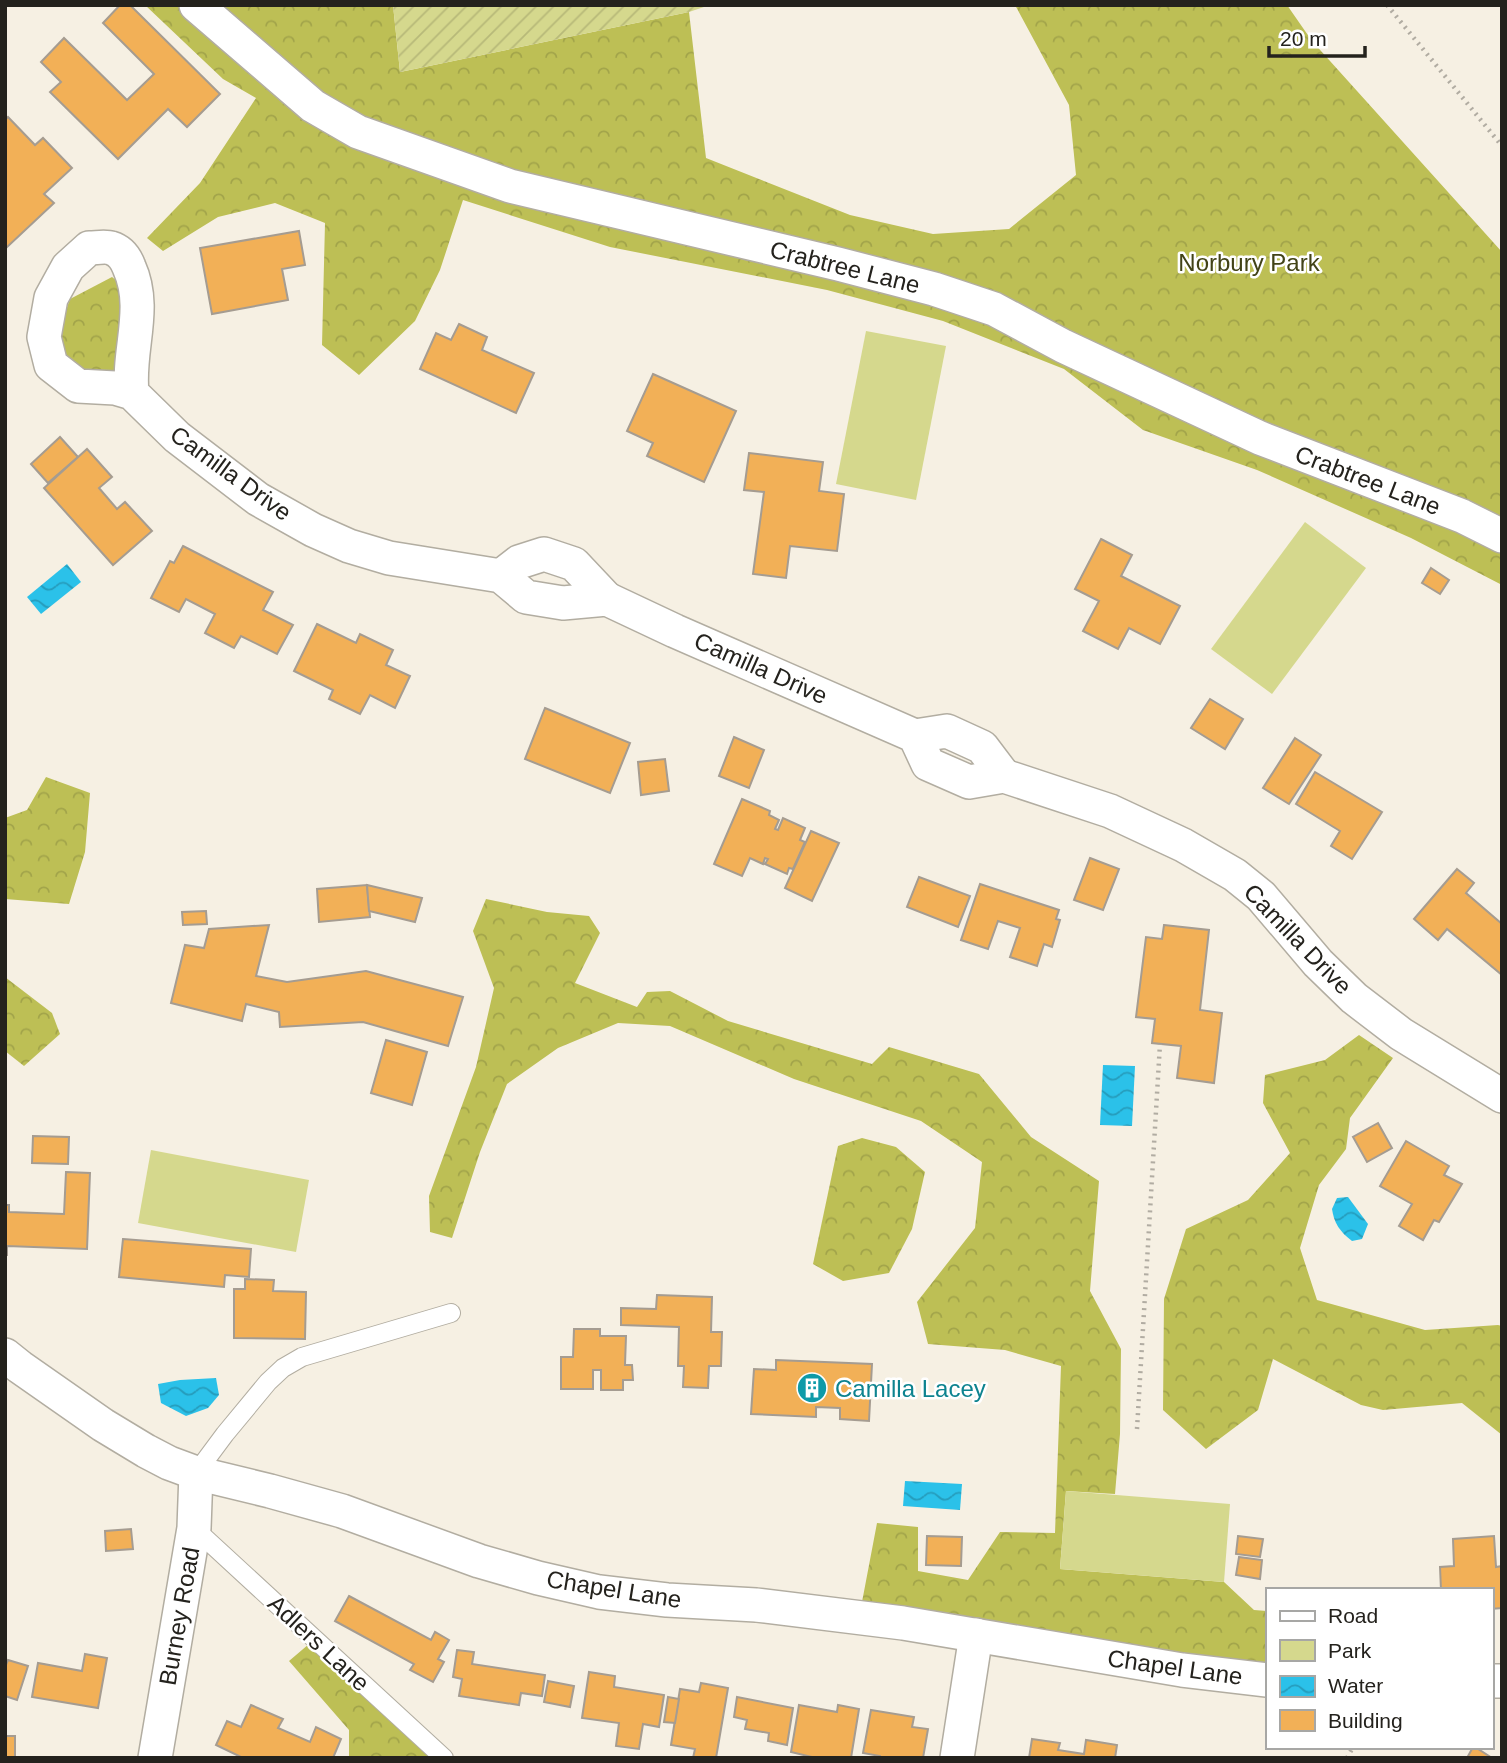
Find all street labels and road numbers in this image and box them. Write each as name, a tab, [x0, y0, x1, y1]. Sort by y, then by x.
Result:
street label: Crabtree Lane	[767, 235, 923, 299]
street label: Camilla Drive	[165, 420, 297, 526]
street label: Crabtree Lane	[1292, 440, 1444, 520]
street label: Camilla Drive	[690, 627, 832, 709]
street label: Camilla Drive	[1239, 878, 1357, 1000]
street label: Burney Road	[154, 1545, 204, 1687]
street label: Chapel Lane	[545, 1565, 683, 1613]
street label: Adlers Lane	[263, 1589, 375, 1697]
street label: Chapel Lane	[1106, 1644, 1244, 1690]

